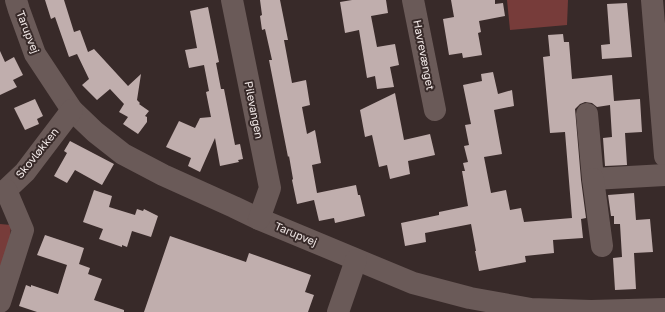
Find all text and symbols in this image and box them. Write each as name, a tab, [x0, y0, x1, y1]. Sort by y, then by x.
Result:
street label: Tarupvej	[14, 9, 43, 55]
street label: Havrevænget	[411, 19, 438, 91]
street label: Pilevangen	[243, 80, 266, 140]
street label: Skovløkken	[12, 125, 61, 180]
street label: Tarupvej	[273, 219, 319, 248]

